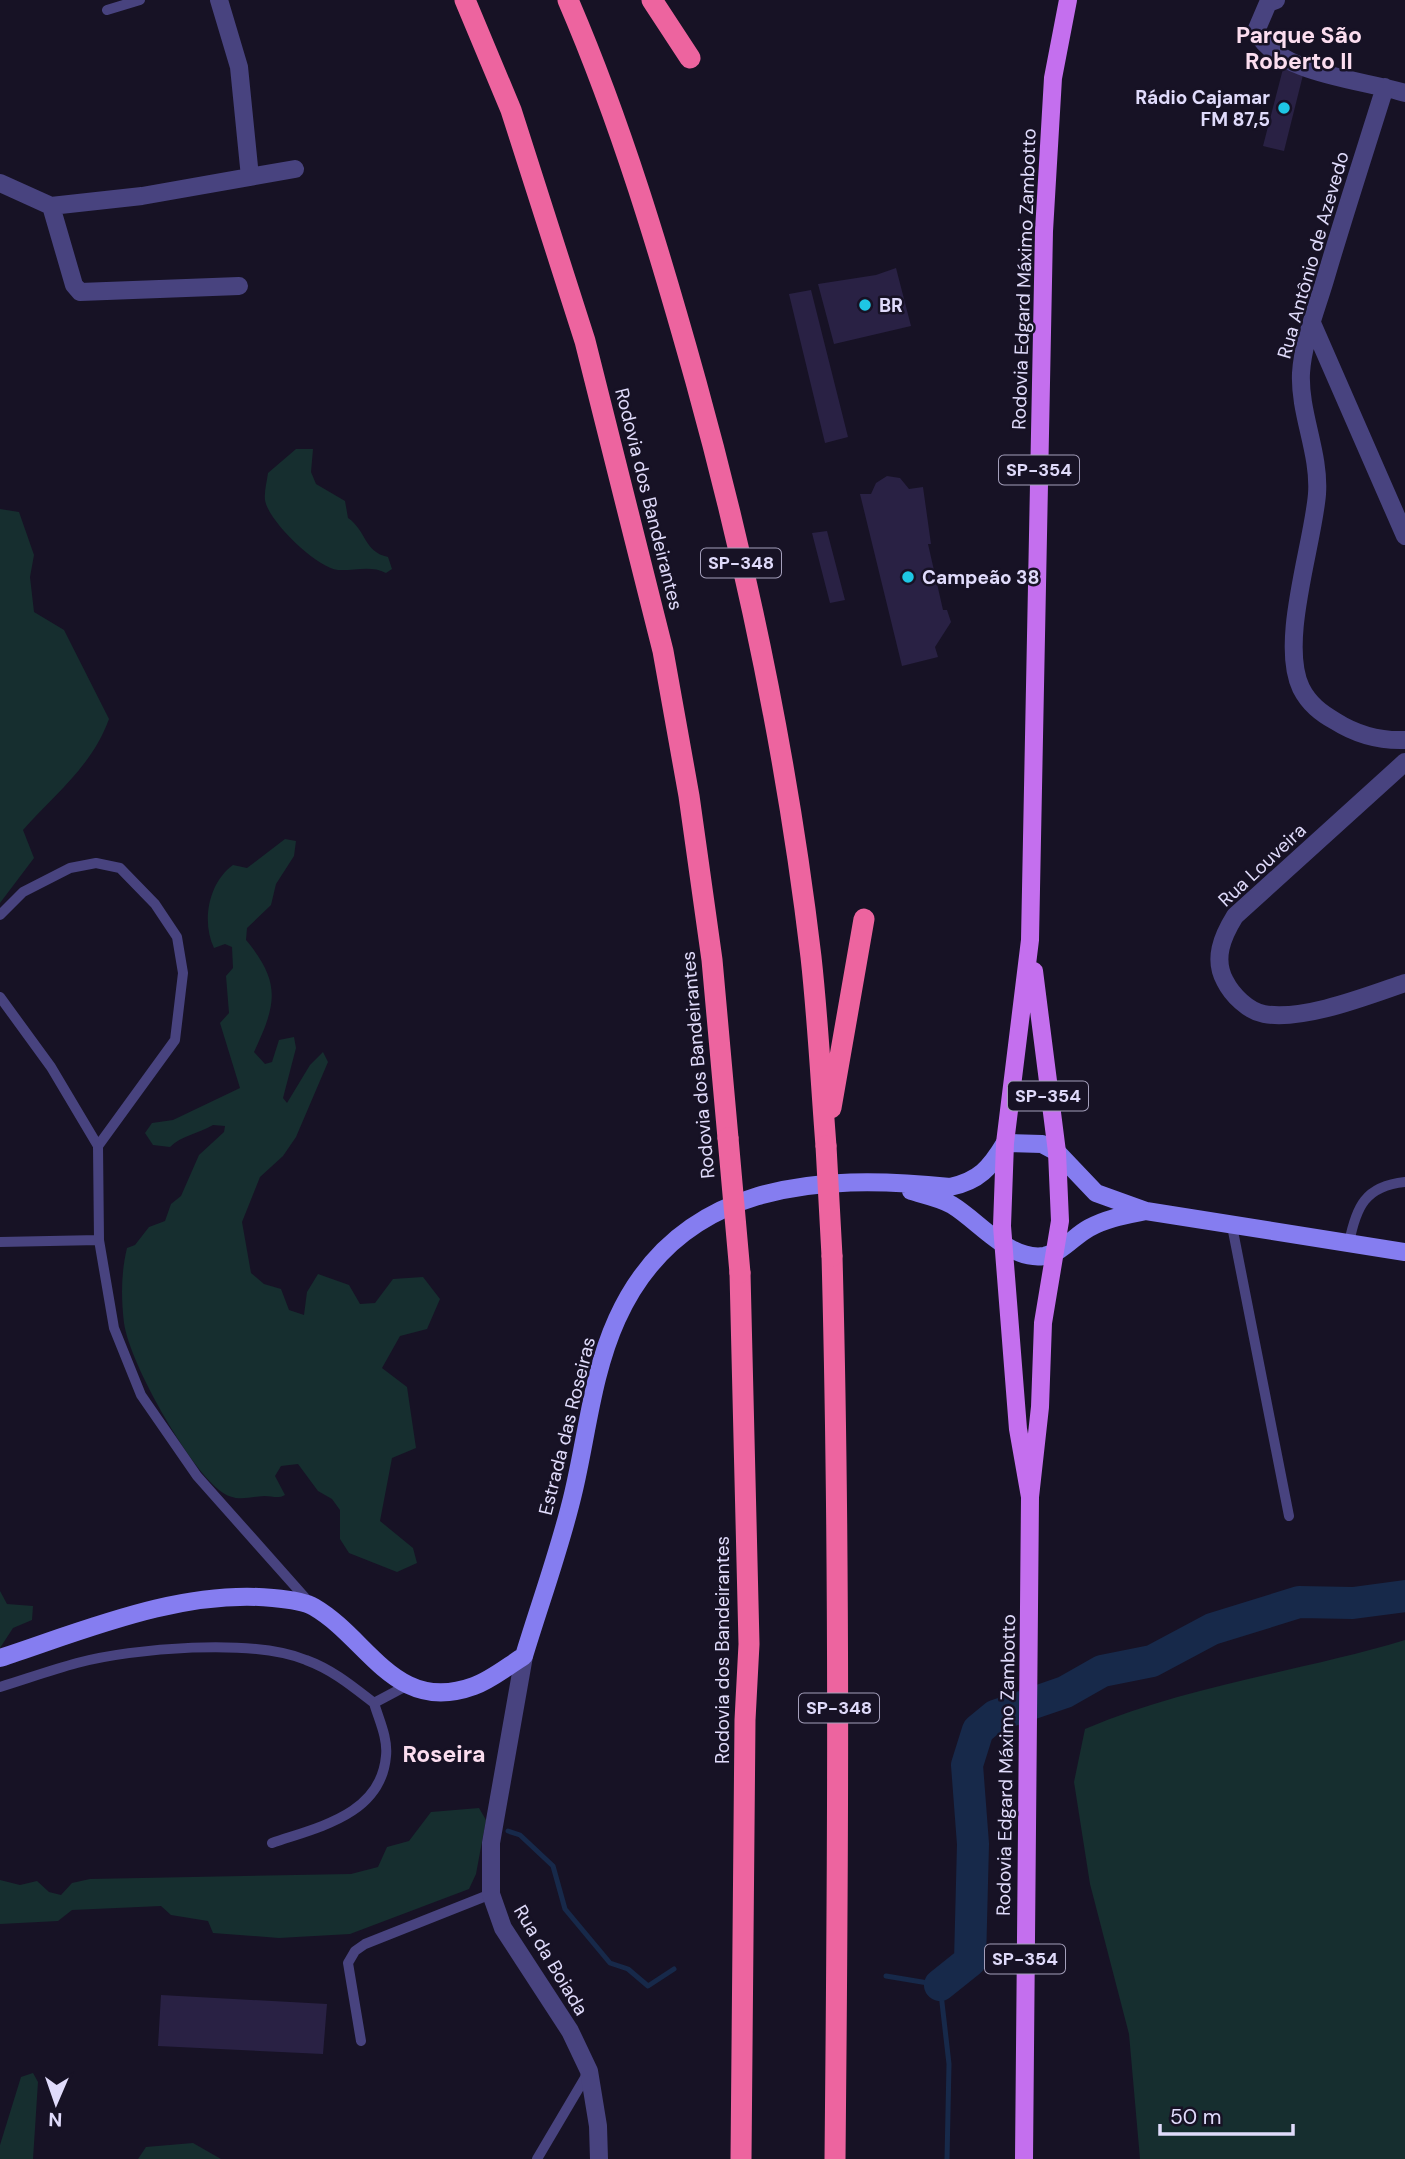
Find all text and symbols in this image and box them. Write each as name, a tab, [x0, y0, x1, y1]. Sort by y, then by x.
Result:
district label: Parque São Roberto II	[1236, 20, 1362, 76]
place label: Rádio Cajamar FM 87,5	[1135, 85, 1270, 132]
marker: Rádio Cajamar FM 87,5	[1276, 100, 1292, 116]
street label: Rodovia Edgard Máximo Zambotto	[1006, 128, 1042, 430]
street label: Rua Antônio de Azevedo	[1271, 149, 1355, 361]
place label: BR	[879, 293, 903, 318]
marker: BR	[857, 297, 873, 313]
street label: Rodovia dos Bandeirantes	[609, 385, 689, 613]
road number: SP-354	[999, 456, 1079, 484]
road number: SP-348	[701, 548, 781, 578]
place label: Campeão 38	[922, 565, 1040, 590]
marker: Campeão 38	[900, 569, 916, 585]
street label: Rua Louveira	[1213, 818, 1311, 912]
street label: Rodovia dos Bandeirantes	[676, 950, 720, 1180]
road number: SP-354	[1008, 1082, 1088, 1111]
street label: Estrada das Roseiras	[533, 1334, 601, 1518]
street label: Rodovia dos Bandeirantes	[710, 1536, 735, 1764]
street label: Rodovia Edgard Máximo Zambotto	[991, 1614, 1021, 1916]
road number: SP-348	[799, 1694, 879, 1722]
district label: Roseira	[402, 1739, 486, 1769]
street label: Rua da Boiada	[508, 1900, 594, 2020]
road number: SP-354	[985, 1944, 1065, 1973]
north arrow	[21, 2068, 91, 2138]
scale bar	[1160, 2092, 1293, 2136]
text: 50 m	[1170, 2103, 1221, 2131]
text: N	[48, 2107, 63, 2132]

